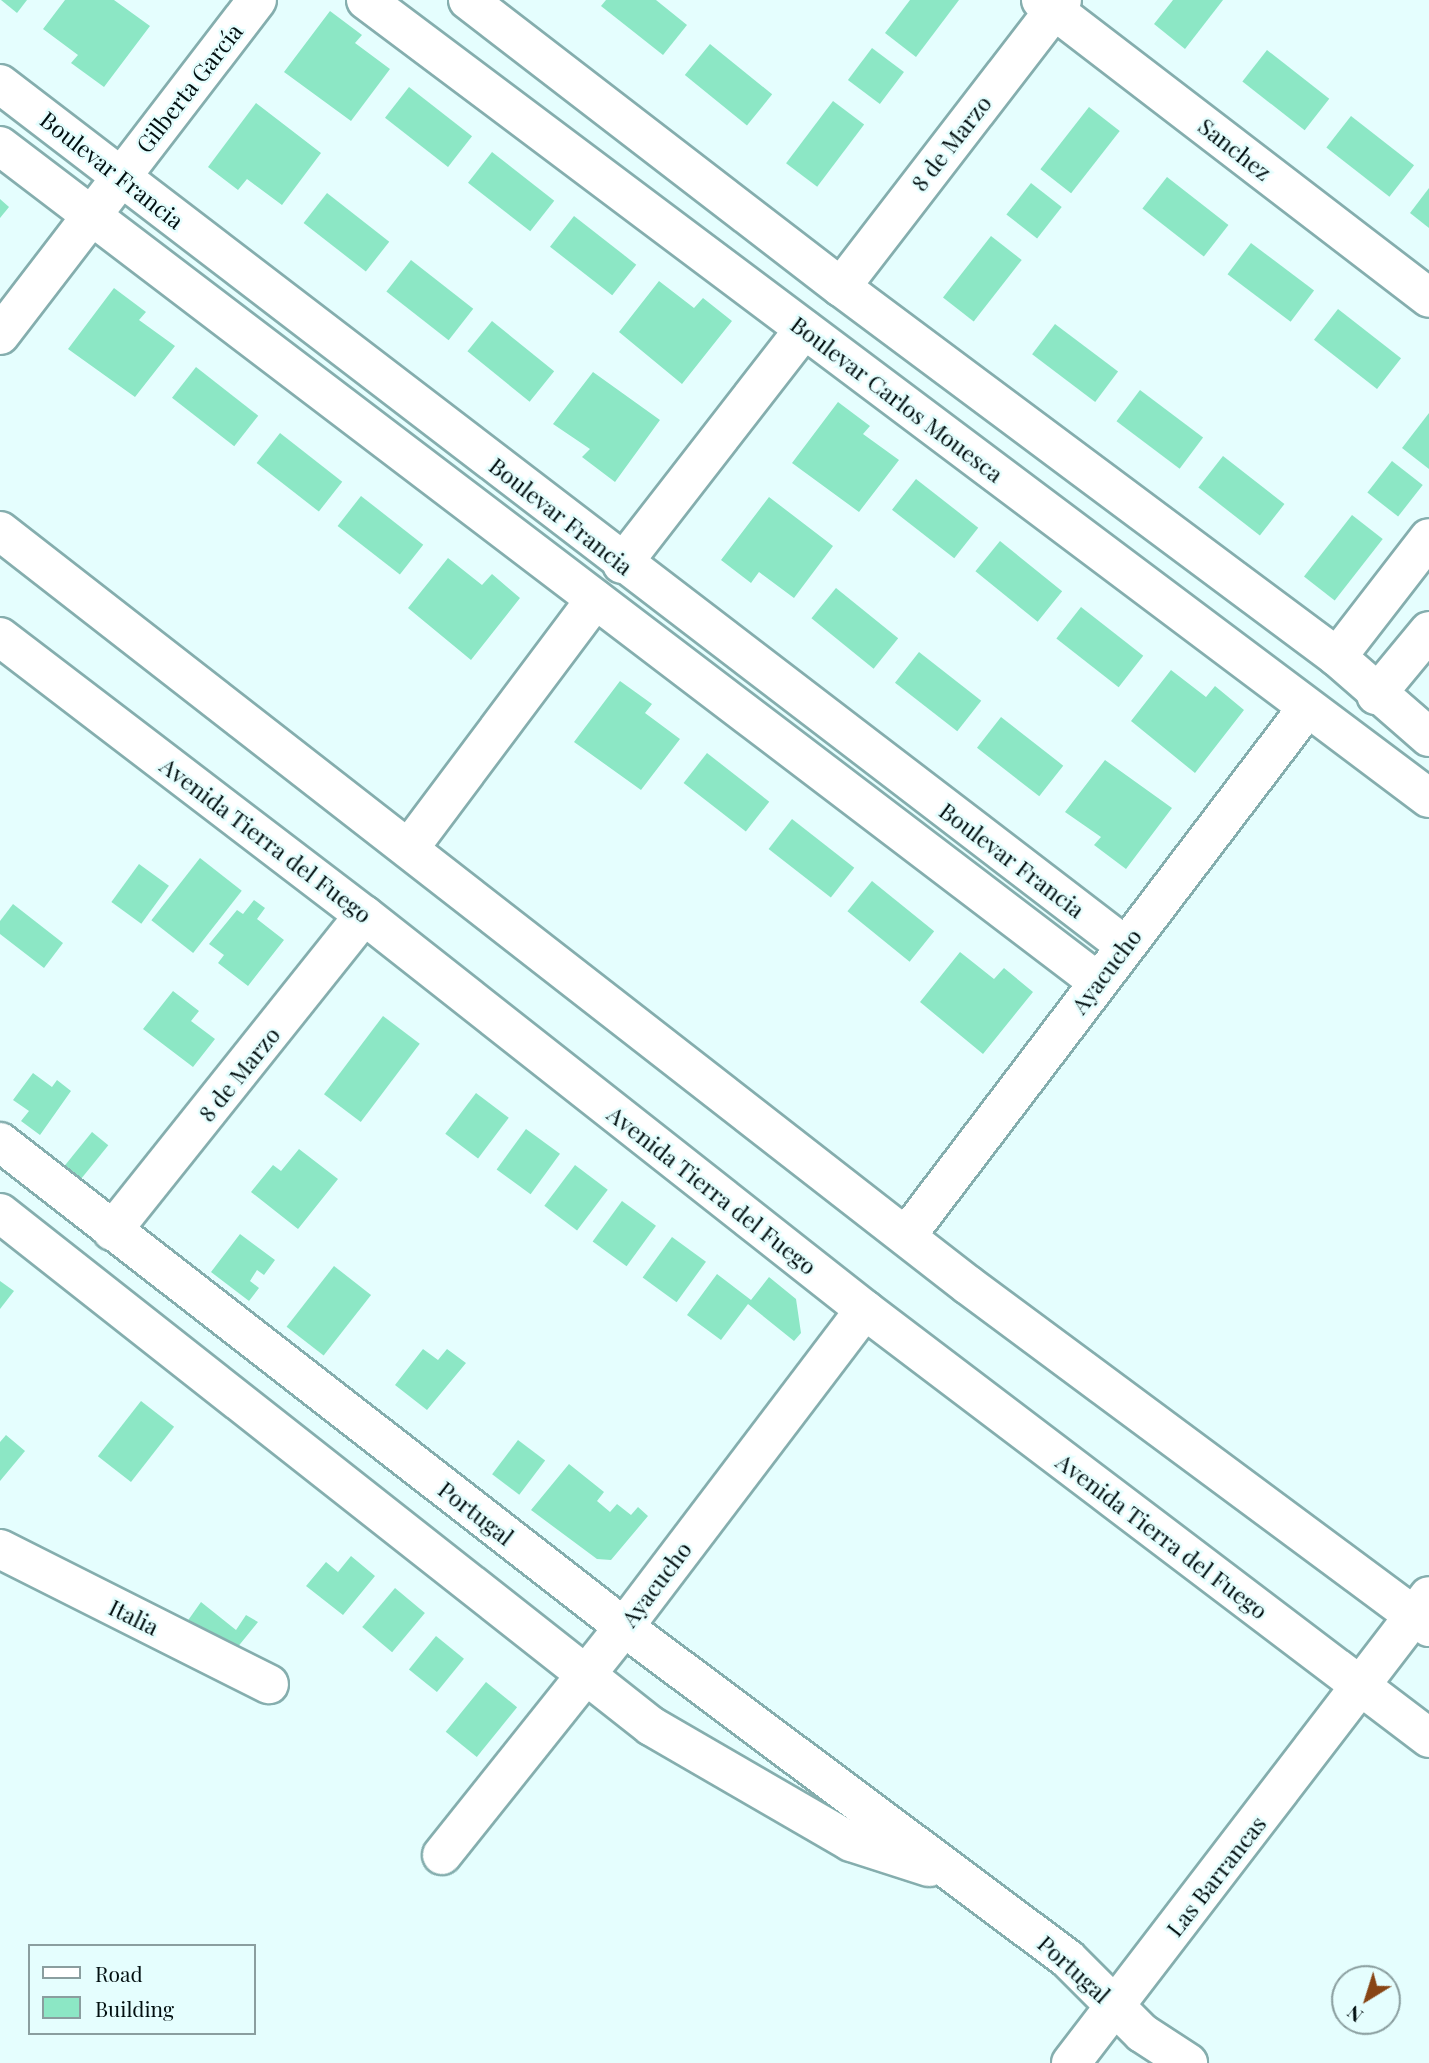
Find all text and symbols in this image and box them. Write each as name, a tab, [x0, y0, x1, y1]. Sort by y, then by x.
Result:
street label: Gilberta García	[130, 18, 248, 158]
street label: 8 de Marzo	[905, 90, 997, 196]
street label: Boulevar Francia	[35, 105, 189, 235]
street label: Sanchez	[1193, 112, 1277, 186]
street label: Boulevar Carlos Mouesca	[785, 310, 1009, 488]
street label: Boulevar Francia	[484, 451, 638, 581]
street label: Avenida Tierra del Fuego	[155, 751, 377, 929]
street label: Boulevar Francia	[934, 796, 1090, 924]
street label: Ayacucho	[1065, 923, 1147, 1019]
street label: 8 de Marzo	[193, 1021, 285, 1127]
street label: Avenida Tierra del Fuego	[602, 1100, 822, 1280]
street label: Avenida Tierra del Fuego	[1051, 1447, 1273, 1625]
street label: Portugal	[433, 1475, 519, 1551]
street label: Ayacucho	[615, 1536, 697, 1632]
street label: Italia	[105, 1593, 163, 1641]
street label: Las Barrancas	[1160, 1810, 1272, 1942]
street label: Portugal	[1032, 1929, 1116, 2009]
legend	[28, 1944, 256, 2035]
text: Road	[95, 1959, 143, 1987]
north arrow	[1331, 1965, 1401, 2035]
text: Building	[95, 1994, 174, 2022]
text: N	[1341, 2001, 1368, 2029]

